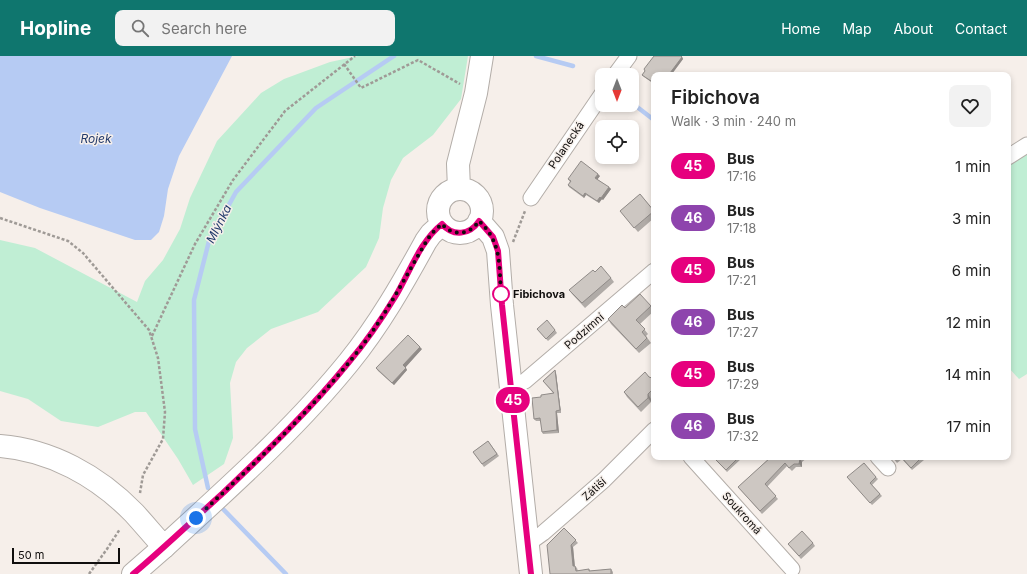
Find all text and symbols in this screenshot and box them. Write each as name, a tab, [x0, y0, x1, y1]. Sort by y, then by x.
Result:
search box	[115, 10, 395, 46]
text: Hopline	[20, 17, 91, 40]
icon: search	[129, 17, 151, 39]
text: Search here	[161, 19, 247, 38]
text: Home	[781, 20, 820, 37]
text: Map	[842, 20, 872, 37]
text: About	[894, 20, 933, 37]
text: Contact	[955, 20, 1007, 37]
north arrow	[595, 68, 639, 112]
map controls	[595, 68, 639, 164]
button: heart	[949, 85, 991, 127]
text: Fibichova	[671, 86, 760, 109]
text: Walk · 3 min · 240 m	[671, 113, 796, 129]
street label: Polanecká	[545, 119, 587, 171]
button: locate	[595, 120, 639, 164]
water label: Rojek	[80, 131, 112, 146]
text: Bus	[727, 149, 755, 168]
text: 45	[684, 157, 702, 174]
text: 1 min	[955, 157, 991, 176]
text: 17:16	[727, 168, 756, 184]
text: Bus	[727, 201, 755, 220]
water label: Mlýnka	[202, 202, 235, 246]
text: 46	[684, 209, 702, 226]
text: 3 min	[952, 209, 991, 228]
text: 17:18	[727, 220, 756, 236]
text: Bus	[727, 253, 755, 272]
text: 45	[684, 261, 702, 278]
text: 6 min	[952, 261, 991, 280]
text: 17:21	[727, 272, 756, 288]
marker: Fibichova	[492, 285, 510, 303]
place label: Fibichova	[513, 287, 565, 301]
text: Bus	[727, 305, 755, 324]
street label: Podzimní	[561, 310, 607, 352]
text: 46	[684, 313, 702, 330]
text: 12 min	[946, 313, 991, 332]
text: 17:27	[727, 324, 758, 340]
text: Bus	[727, 357, 755, 376]
text: 45	[684, 365, 702, 382]
text: 14 min	[945, 365, 991, 384]
text: 17:29	[727, 376, 759, 392]
line badge: 45	[495, 387, 531, 413]
text: 45	[504, 391, 522, 408]
text: Bus	[727, 409, 755, 428]
text: 46	[684, 417, 702, 434]
text: 17 min	[947, 417, 991, 436]
text: 17:32	[727, 428, 759, 444]
street label: Zátiší	[579, 474, 609, 504]
street label: Soukromá	[719, 489, 765, 537]
your location	[186, 508, 206, 528]
scale bar	[12, 546, 120, 565]
text: 50 m	[18, 548, 44, 562]

